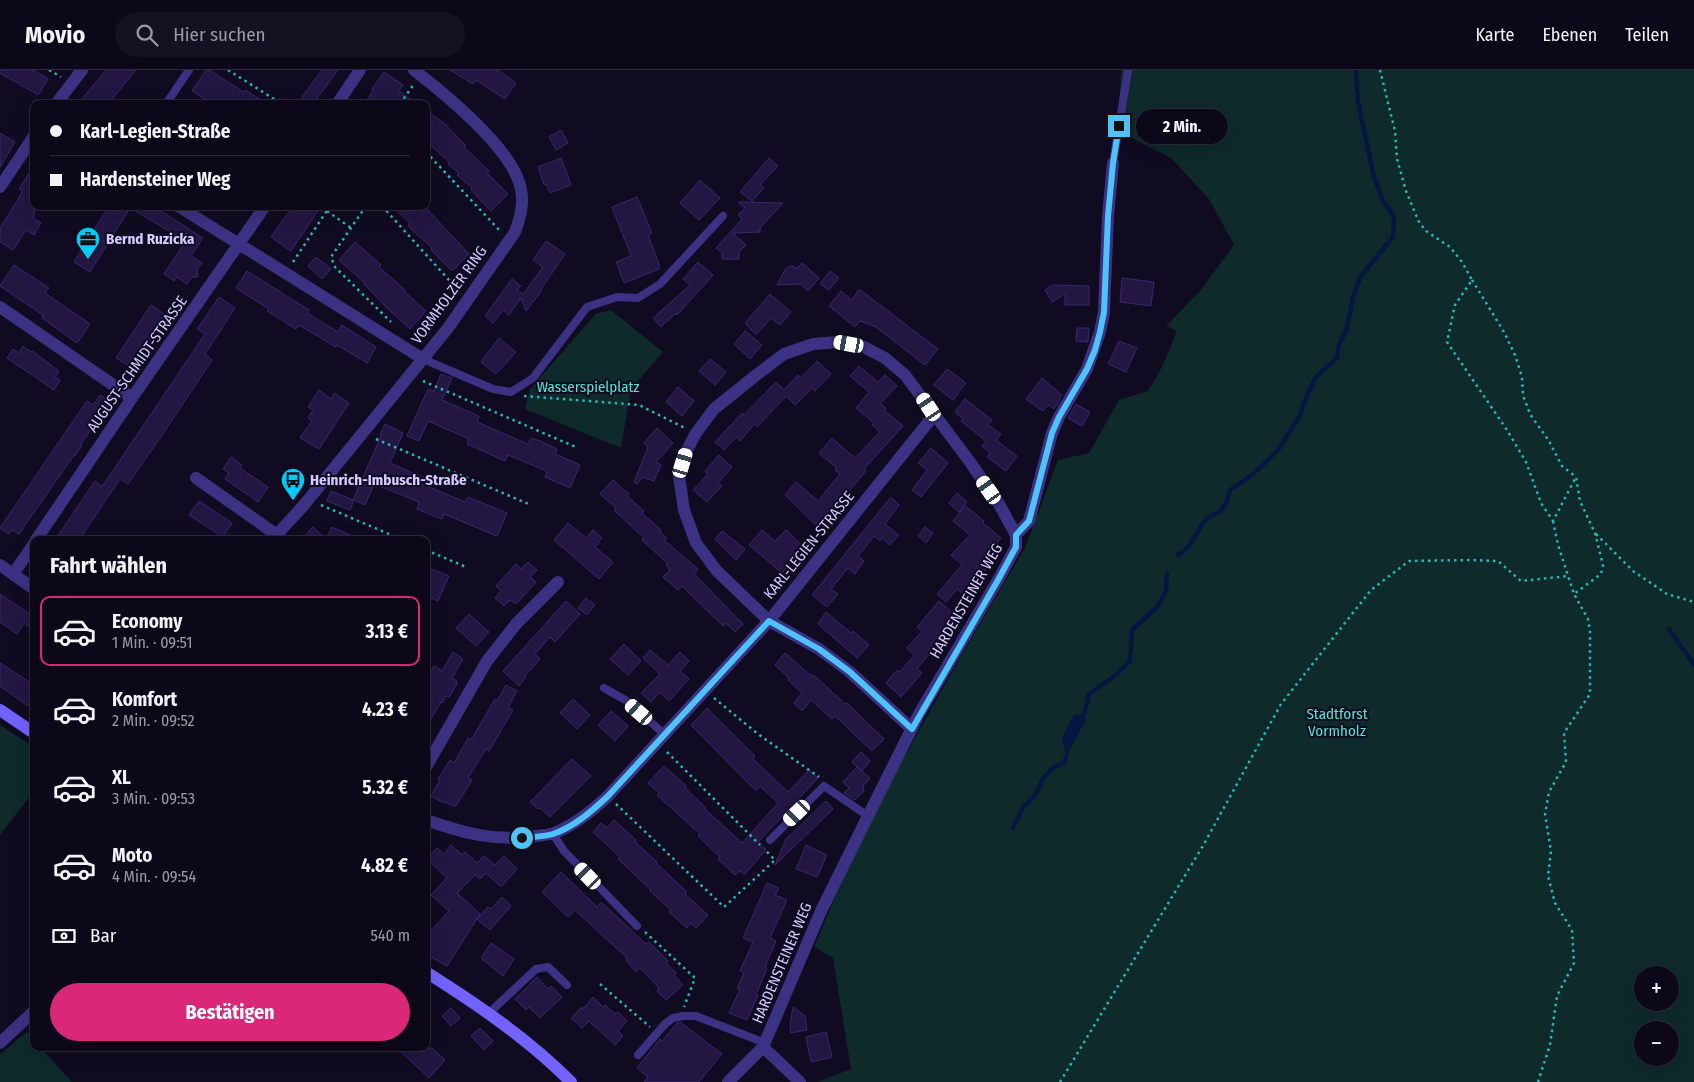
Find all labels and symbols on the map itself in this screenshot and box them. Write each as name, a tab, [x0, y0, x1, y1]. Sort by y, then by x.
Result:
callout: 2 Min.	[1136, 108, 1229, 144]
route end	[1108, 115, 1130, 137]
office icon: Bernd Ruzicka	[75, 226, 101, 260]
place label: Bernd Ruzicka	[106, 230, 195, 248]
street label: VORMHOLZER RING	[407, 243, 491, 347]
street label: AUGUST-SCHMIDT-STRASSE	[83, 292, 191, 436]
car	[832, 334, 865, 354]
park label: Wasserspielplatz	[537, 378, 639, 396]
car	[914, 390, 943, 424]
car	[671, 446, 694, 480]
bus stop icon: Heinrich-Imbusch-Straße	[280, 467, 306, 501]
place label: Heinrich-Imbusch-Straße	[310, 471, 467, 489]
car	[974, 473, 1003, 507]
street label: KARL-LEGIEN-STRASSE	[760, 487, 858, 603]
street label: HARDENSTEINER WEG	[926, 540, 1006, 662]
car	[622, 696, 655, 728]
park label: Stadtforst Vormholz	[1306, 705, 1368, 740]
car	[780, 797, 813, 829]
route start	[511, 827, 533, 849]
car	[572, 860, 603, 892]
street label: HARDENSTEINER WEG	[748, 900, 816, 1026]

